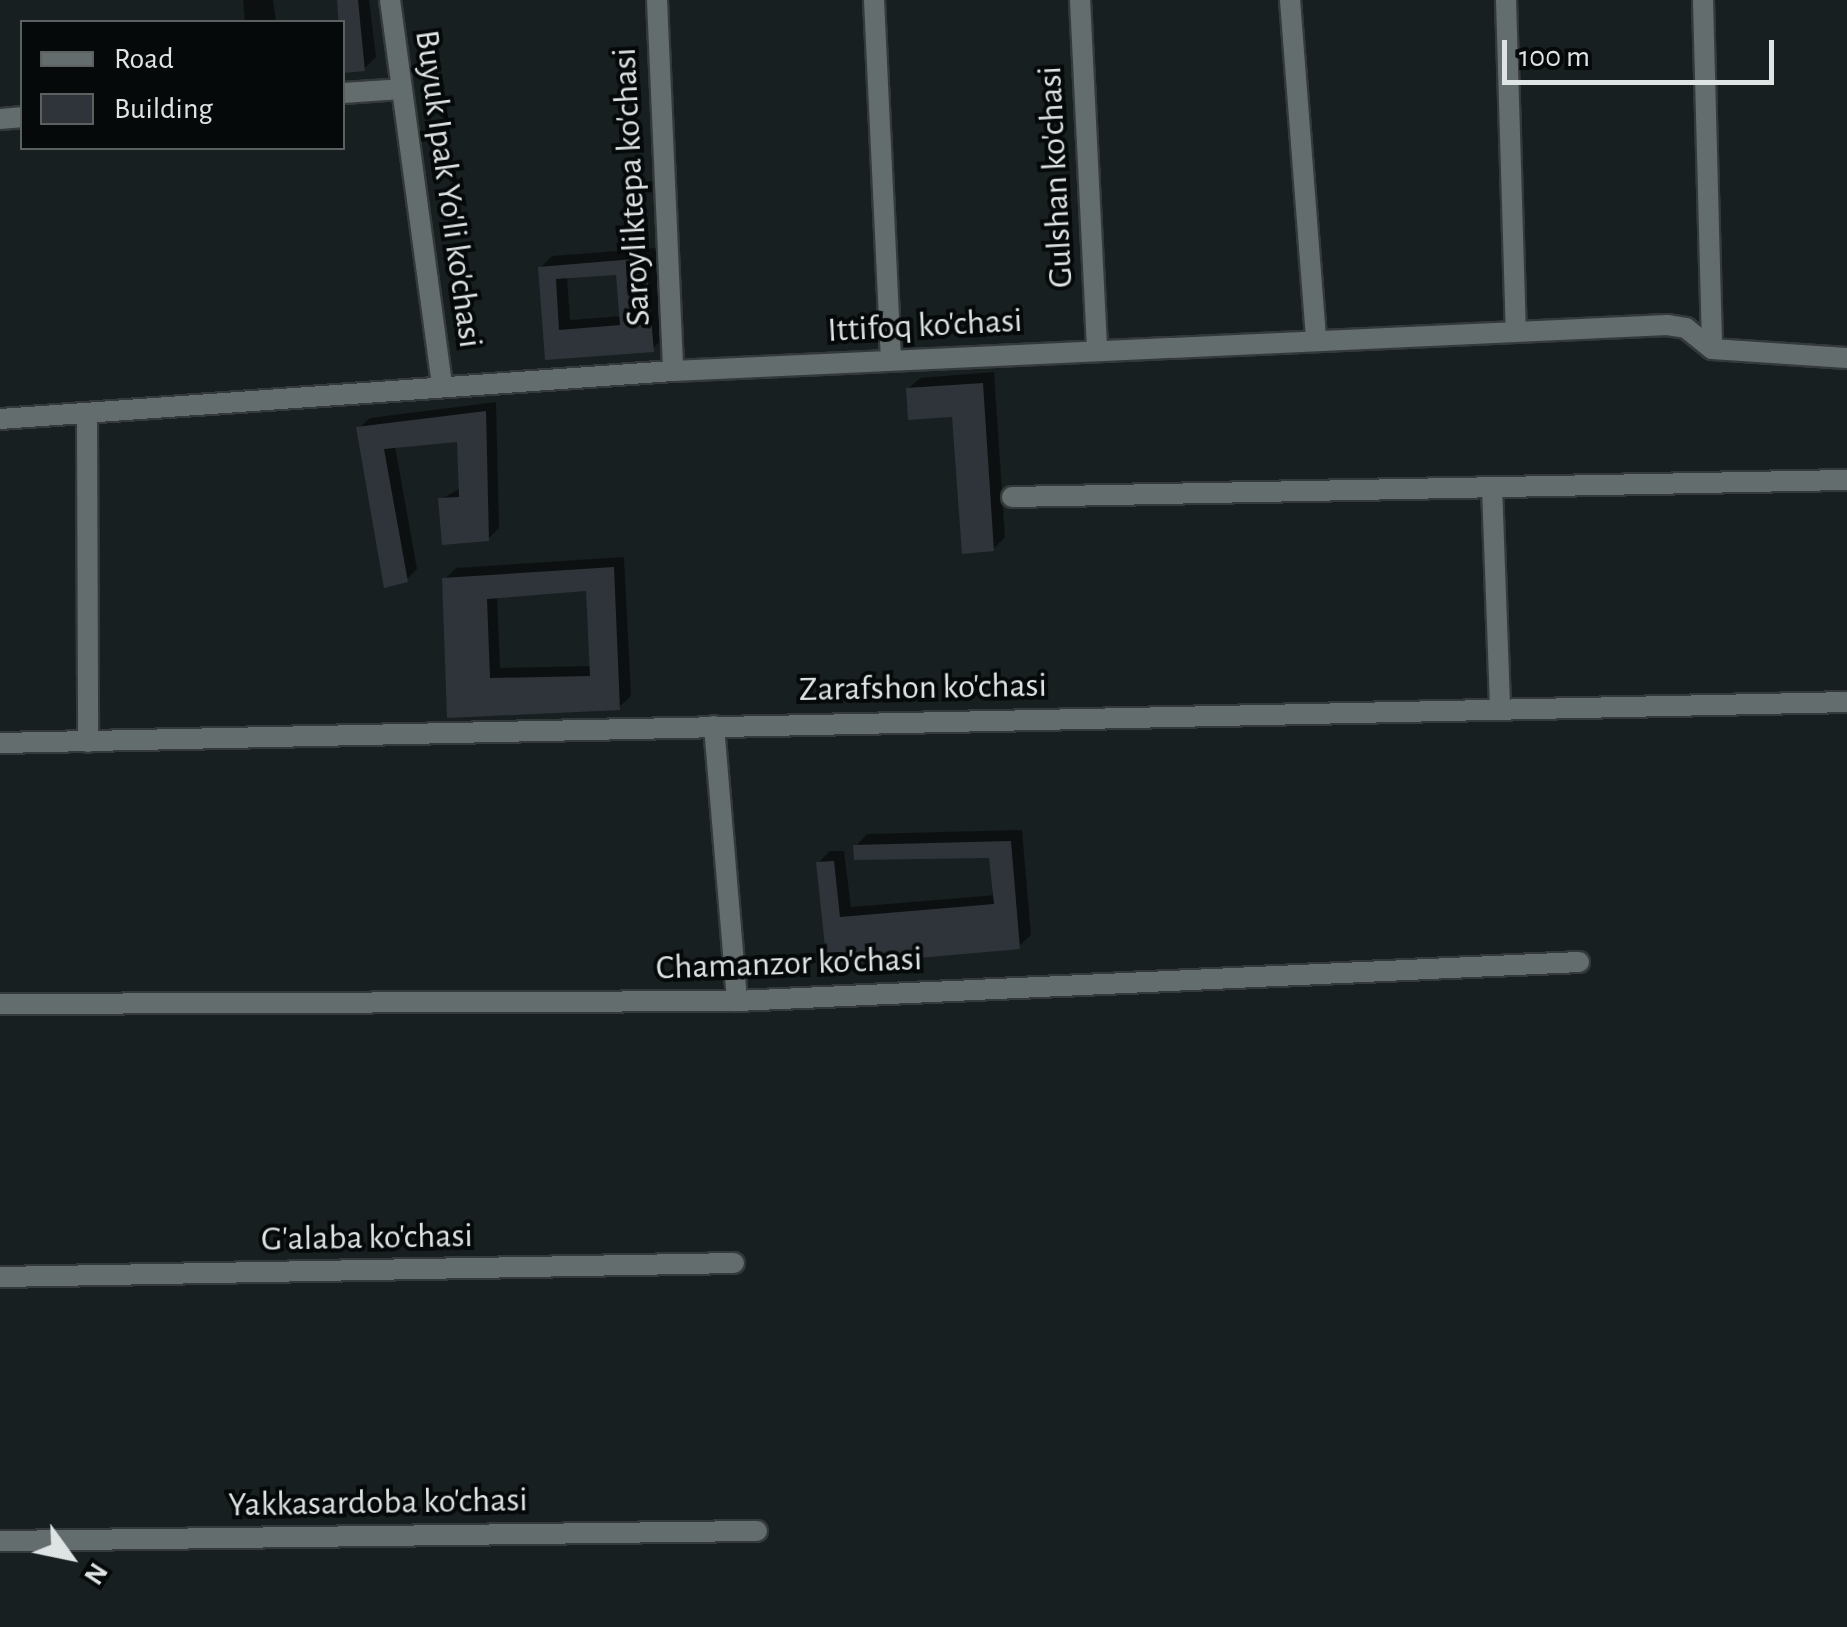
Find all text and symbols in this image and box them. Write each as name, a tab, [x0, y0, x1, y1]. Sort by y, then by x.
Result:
legend	[20, 20, 345, 150]
scale bar	[1507, 20, 1780, 82]
street label: Buyuk Ipak Yo'li ko'chasi	[405, 27, 491, 351]
text: 100 m	[1519, 42, 1590, 72]
text: Road	[114, 44, 174, 74]
street label: Saroyliktepa ko'chasi	[604, 47, 660, 327]
street label: Gulshan ko'chasi	[1029, 65, 1083, 289]
text: Building	[114, 94, 213, 124]
street label: Ittifoq ko'chasi	[826, 300, 1024, 352]
street label: Zarafshon ko'chasi	[799, 665, 1047, 711]
street label: Chamanzor ko'chasi	[655, 938, 923, 990]
street label: G'alaba ko'chasi	[261, 1215, 473, 1261]
street label: Yakkasardoba ko'chasi	[228, 1479, 528, 1527]
north arrow	[20, 1507, 120, 1607]
text: N	[78, 1558, 112, 1589]

